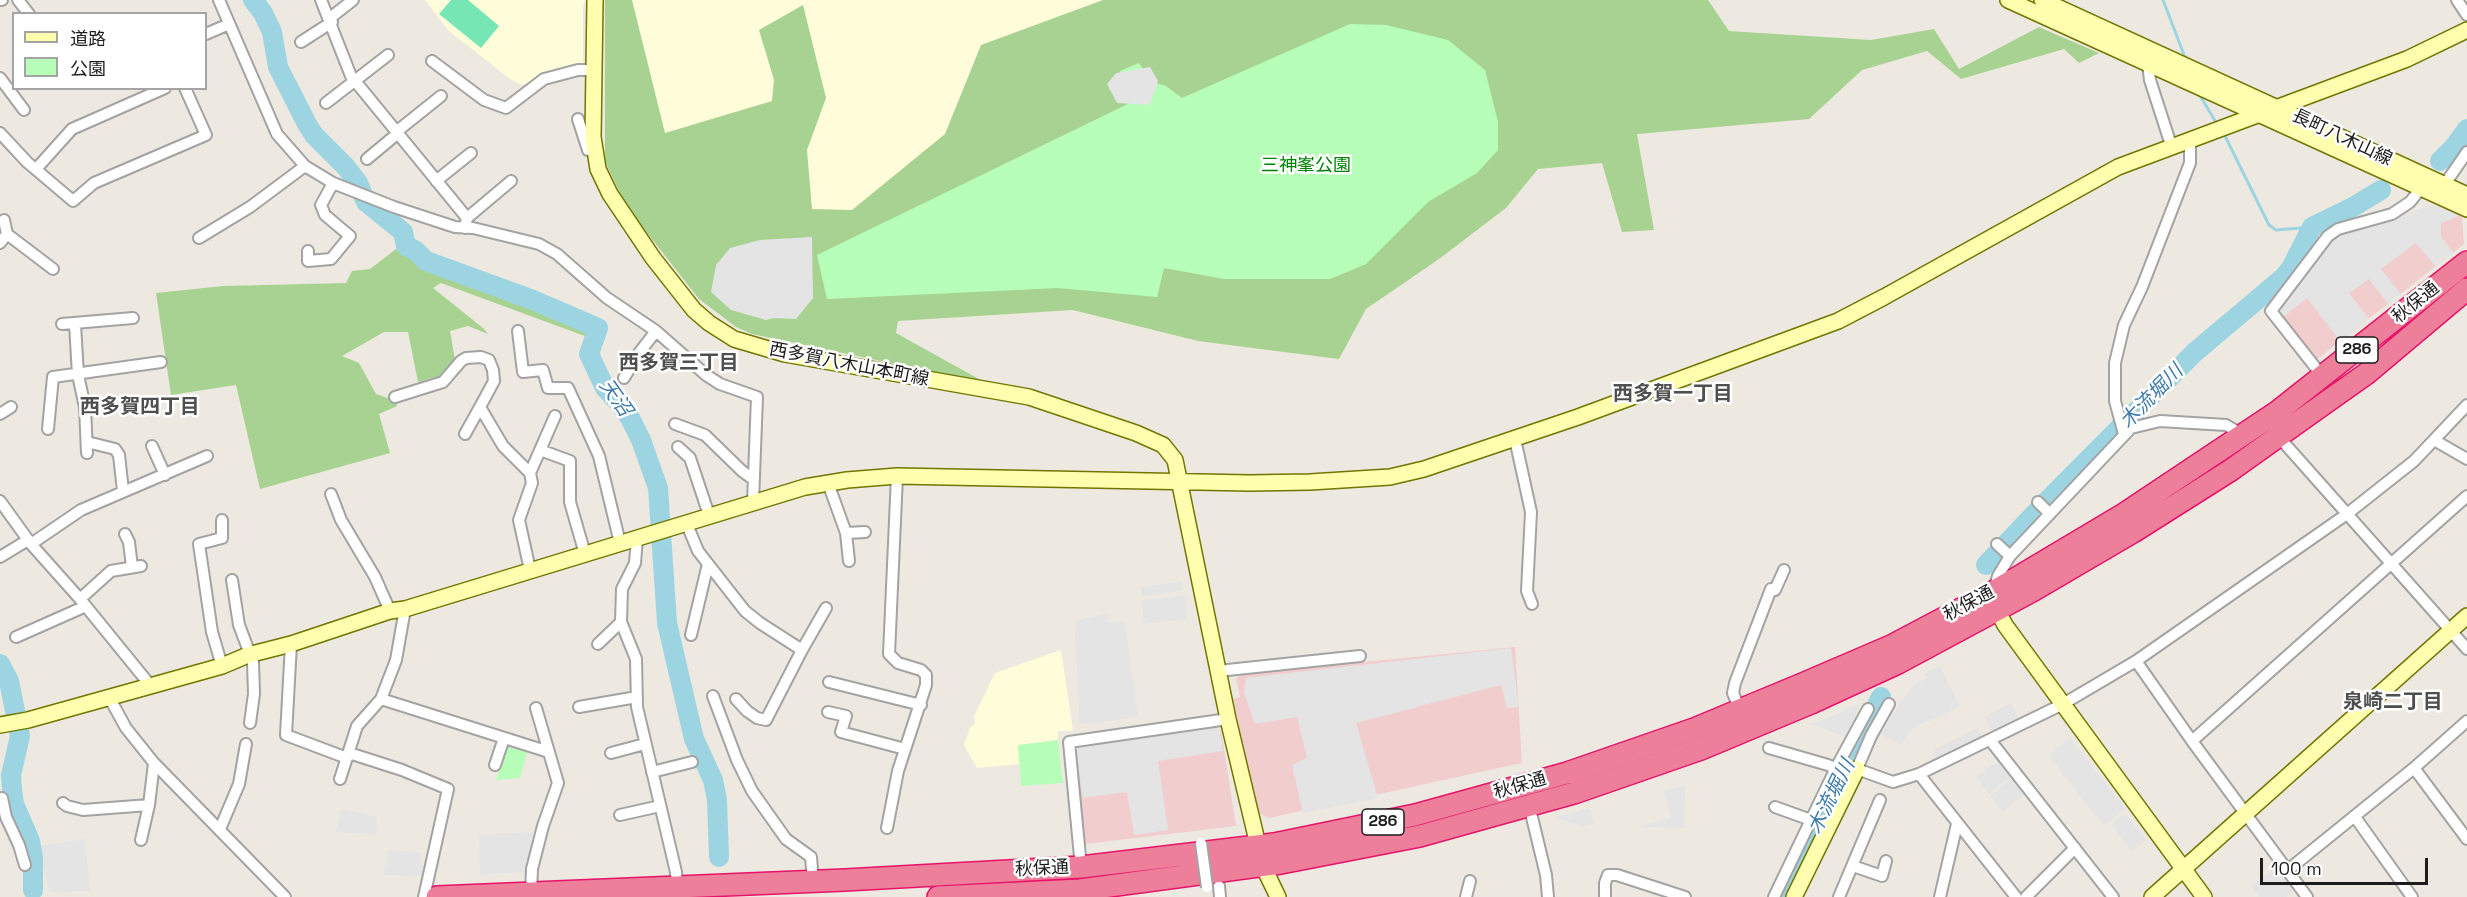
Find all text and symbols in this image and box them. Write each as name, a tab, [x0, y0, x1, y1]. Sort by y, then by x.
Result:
legend	[12, 12, 207, 90]
text: 道路	[70, 27, 106, 50]
text: 公園	[70, 57, 106, 80]
street label: 長町八木山線	[2288, 105, 2396, 171]
park label: 三神峯公園	[1261, 155, 1351, 177]
street label: 秋保通	[2388, 278, 2444, 328]
road number: 286	[2336, 337, 2378, 363]
street label: 西多賀八木山本町線	[767, 339, 931, 391]
district label: 西多賀三丁目	[619, 352, 739, 376]
water label: 木流堀川	[2116, 360, 2188, 434]
water label: 天沼	[594, 375, 636, 421]
district label: 西多賀一丁目	[1613, 383, 1733, 407]
district label: 西多賀四丁目	[80, 396, 200, 420]
street label: 秋保通	[1940, 582, 1998, 626]
district label: 泉崎二丁目	[2343, 691, 2443, 715]
water label: 木流堀川	[1804, 756, 1860, 838]
street label: 秋保通	[1491, 768, 1549, 804]
road number: 286	[1362, 809, 1404, 835]
scale bar	[2263, 846, 2431, 884]
street label: 秋保通	[1014, 857, 1070, 881]
text: 100 m	[2271, 857, 2322, 880]

